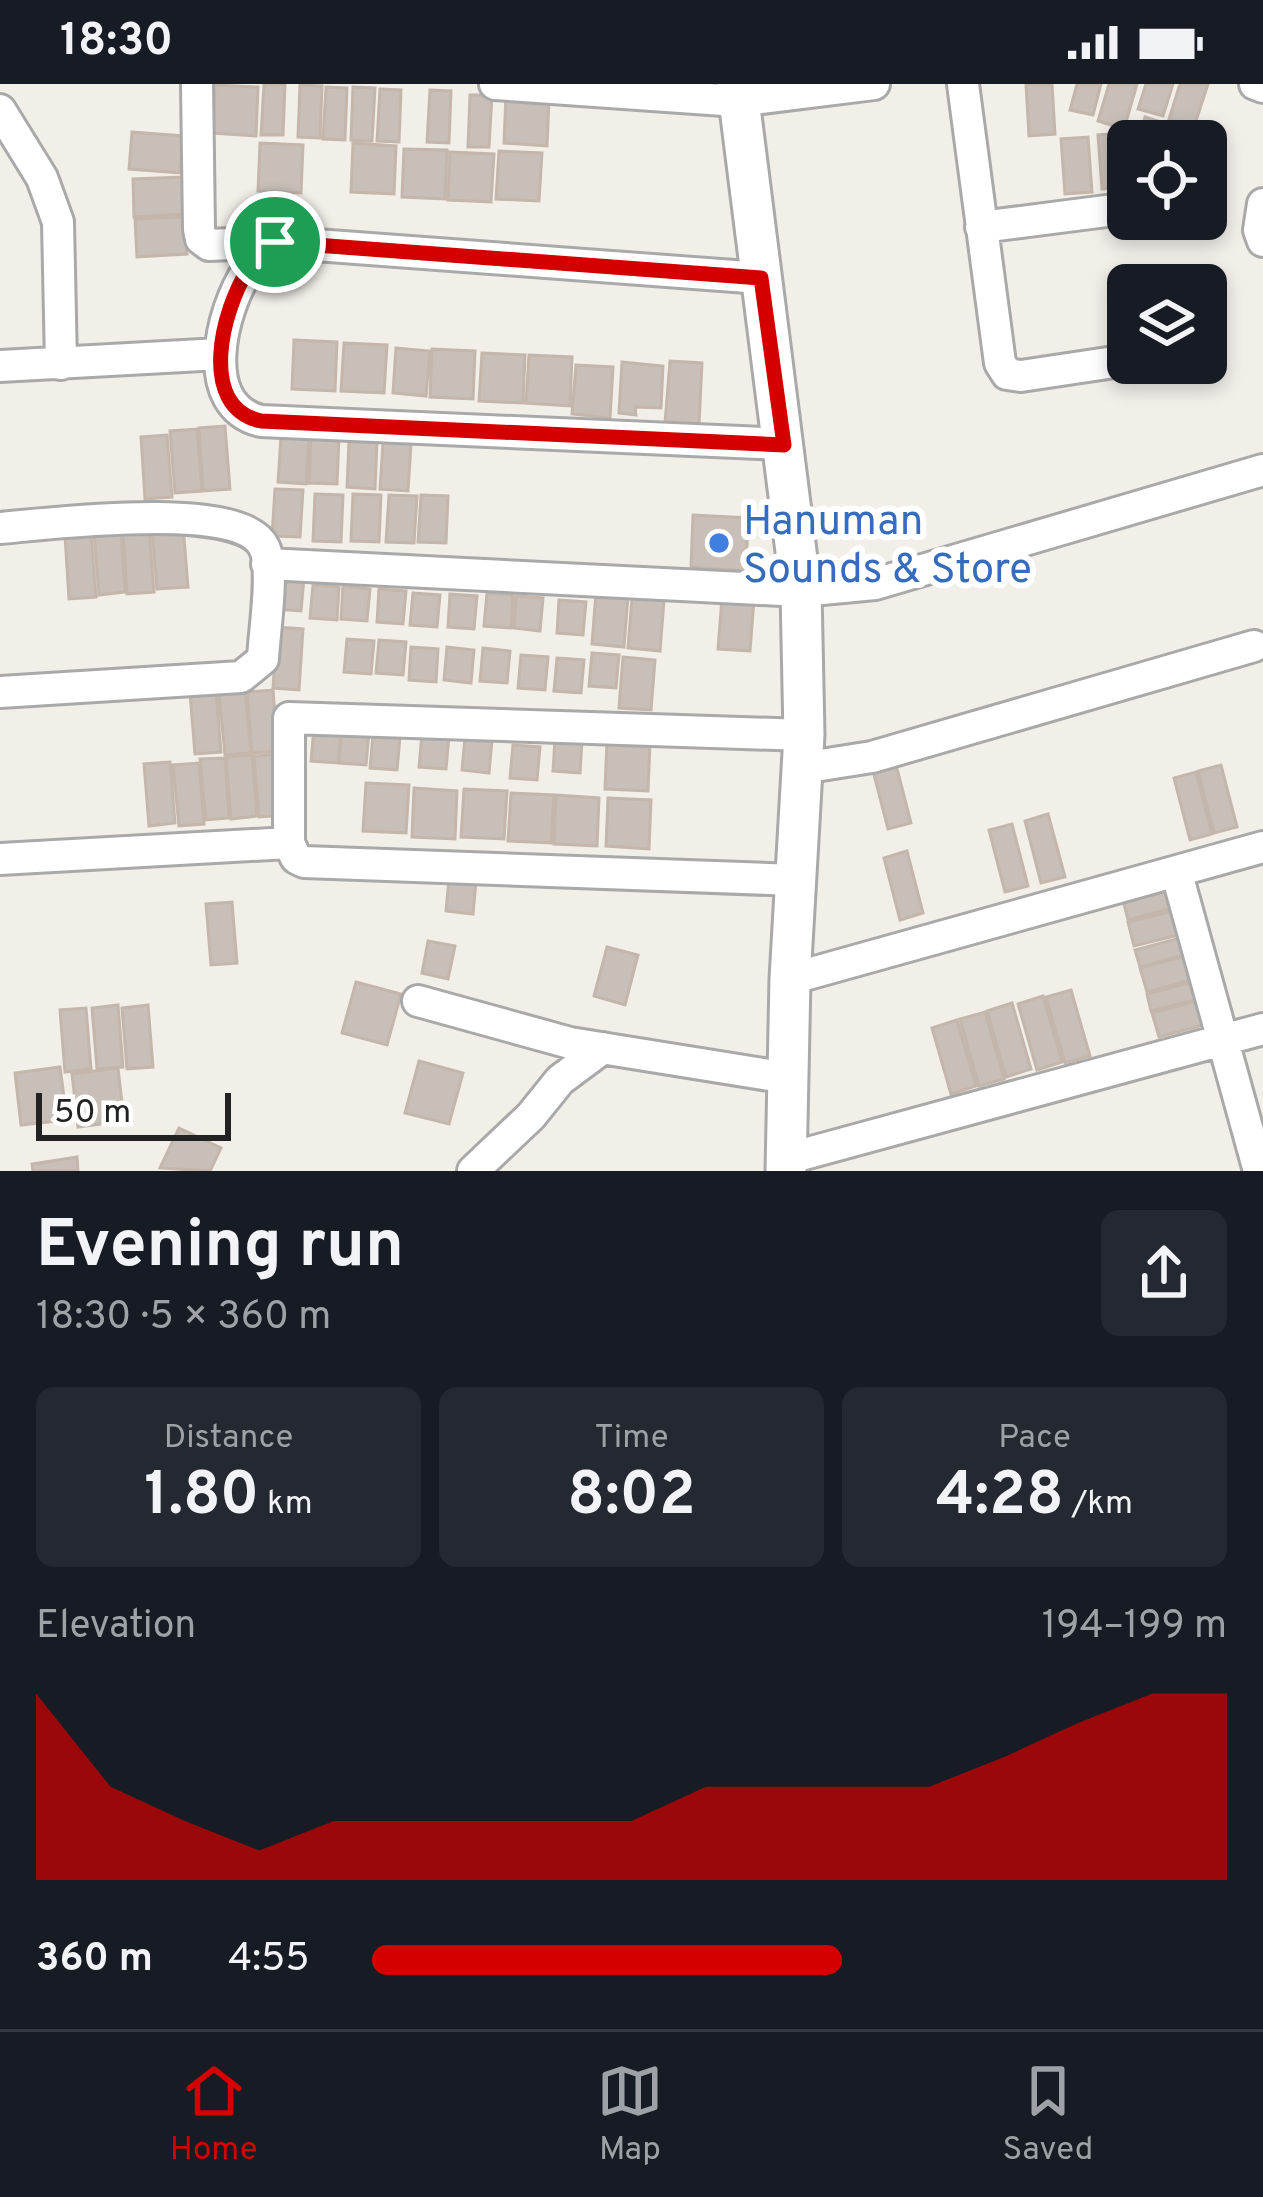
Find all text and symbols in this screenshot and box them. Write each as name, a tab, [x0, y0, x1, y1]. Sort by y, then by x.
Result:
text: 18:30	[60, 14, 173, 71]
map controls	[1107, 120, 1227, 384]
button: locate	[1107, 120, 1227, 240]
pin	[224, 191, 326, 293]
icon: arrive	[242, 209, 308, 275]
button: layers	[1107, 264, 1227, 384]
place label: Hanuman Sounds & Store	[743, 497, 1032, 598]
marker: Hanuman Sounds & Store	[706, 530, 732, 556]
scale bar	[36, 1087, 231, 1140]
text: 50 m	[54, 1093, 131, 1135]
text: Evening run	[36, 1207, 404, 1290]
button: share	[1101, 1210, 1227, 1336]
text: 18:30 · 5 × 360 m	[36, 1294, 331, 1343]
text: Distance	[164, 1418, 293, 1460]
text: Time	[595, 1418, 668, 1460]
text: Pace	[998, 1418, 1071, 1460]
text: 1.80	[144, 1460, 259, 1536]
text: 8:02	[567, 1460, 696, 1536]
text: 4:28	[936, 1460, 1064, 1536]
text: km	[259, 1484, 313, 1526]
text: /km	[1064, 1484, 1133, 1526]
text: Elevation	[36, 1603, 196, 1652]
text: 194–199 m	[1042, 1603, 1227, 1652]
text: 360 m	[36, 1936, 153, 1985]
text: 4:55	[228, 1936, 309, 1985]
tab: Home	[170, 2058, 257, 2172]
tab: Map	[597, 2058, 663, 2172]
tab: Saved	[1003, 2058, 1093, 2172]

